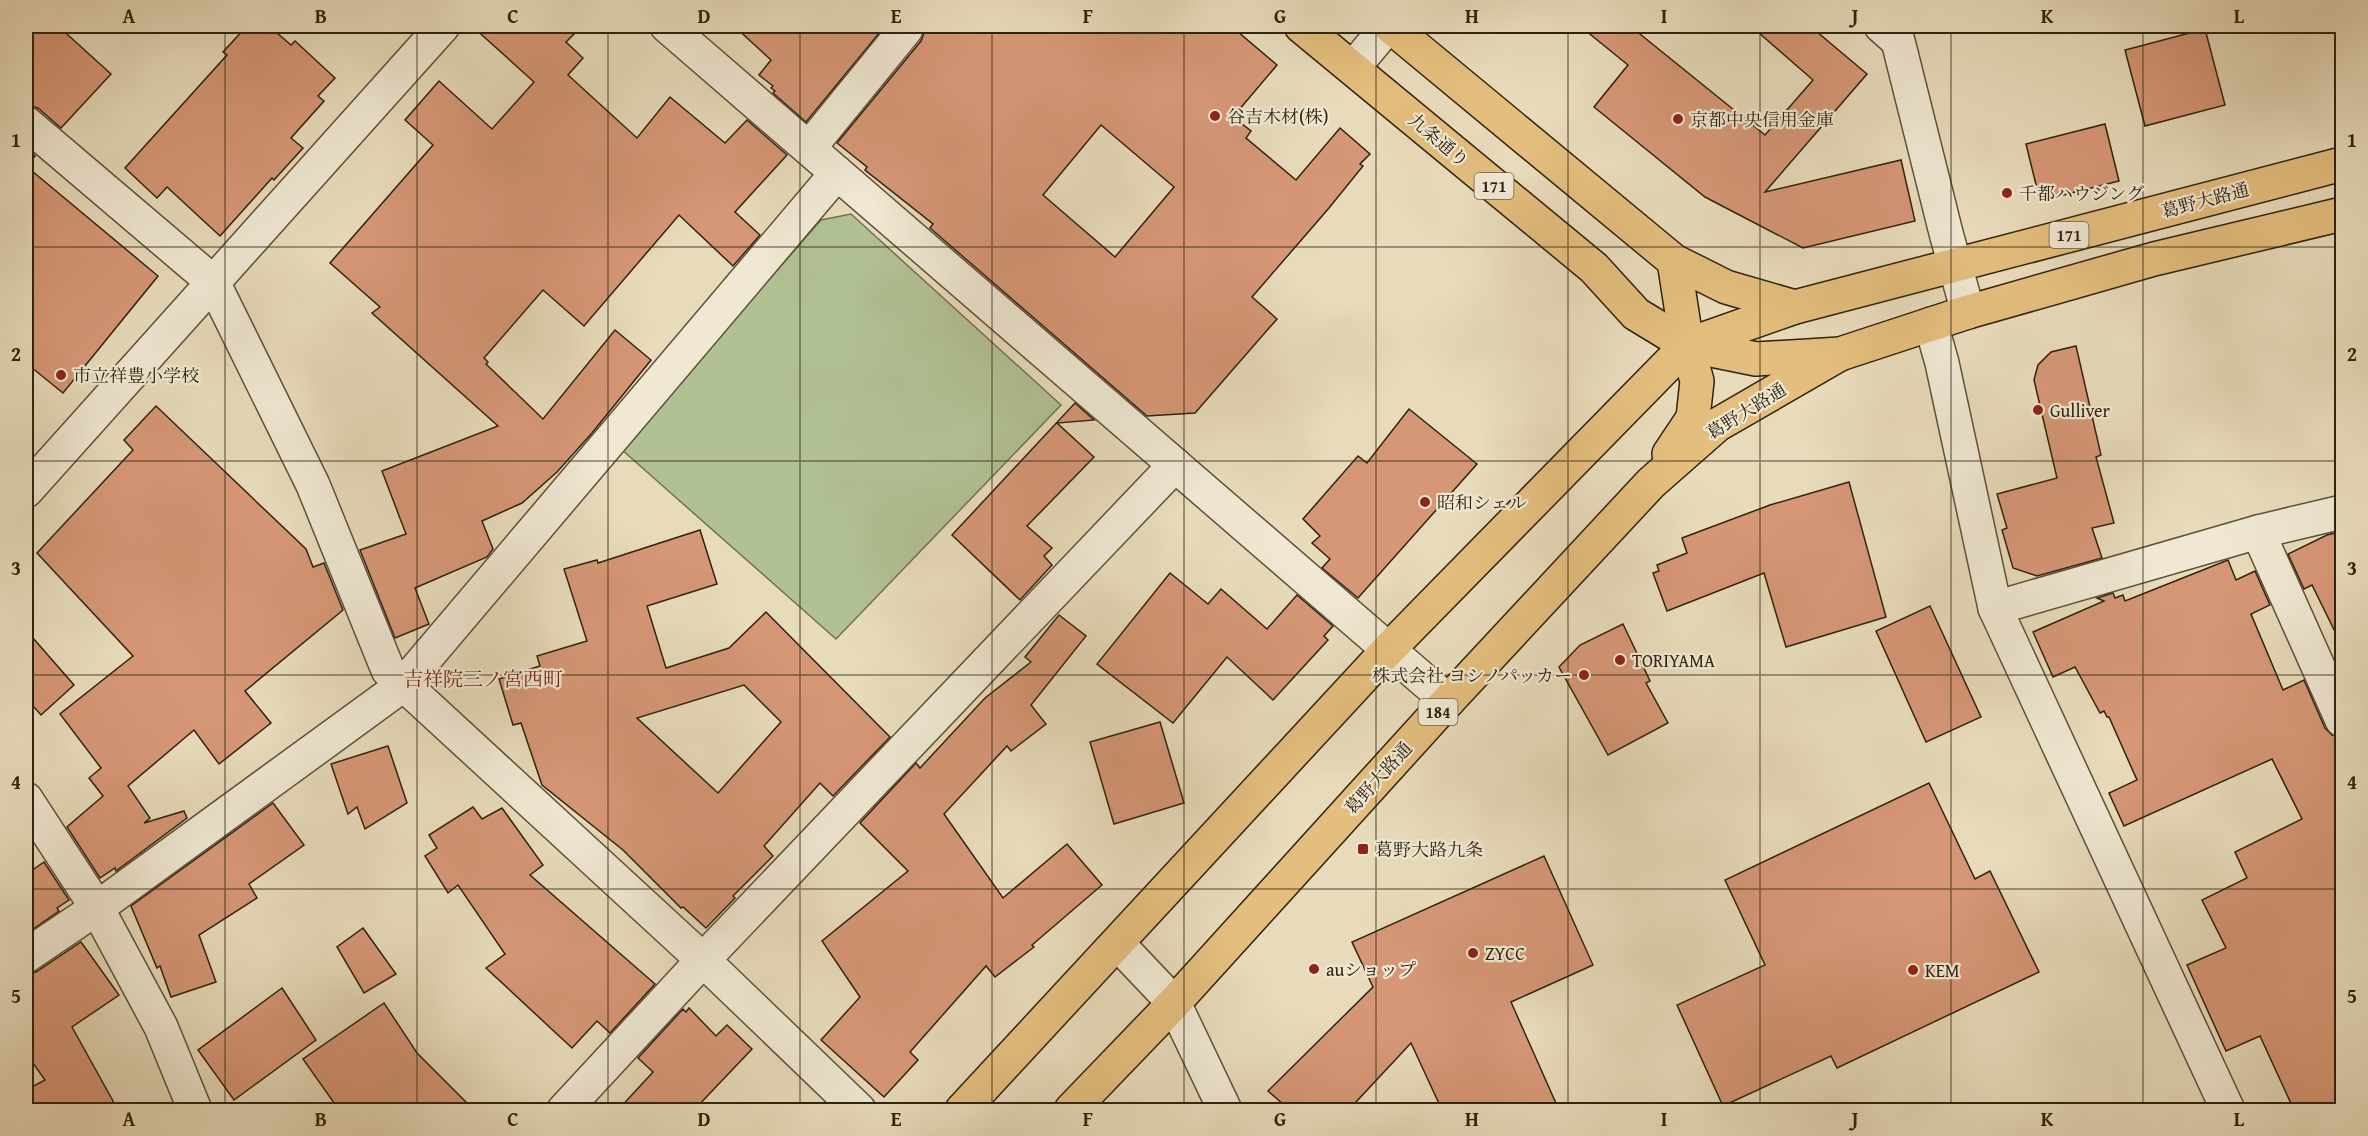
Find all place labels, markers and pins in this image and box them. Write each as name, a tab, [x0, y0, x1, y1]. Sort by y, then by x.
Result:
place label: 谷吉木材(株)	[1227, 103, 1329, 130]
place label: 京都中央信用金庫	[1690, 106, 1834, 133]
marker: 谷吉木材(株)	[1208, 109, 1222, 123]
marker: 京都中央信用金庫	[1671, 112, 1685, 126]
place label: 千都ハウジング	[2019, 180, 2144, 207]
marker: 千都ハウジング	[2000, 186, 2014, 200]
place label: 市立祥豊小学校	[73, 362, 199, 389]
marker: 市立祥豊小学校	[54, 368, 68, 382]
place label: Gulliver	[2050, 397, 2110, 424]
marker: Gulliver	[2031, 403, 2045, 417]
place label: 昭和シェル	[1437, 489, 1527, 516]
marker: 昭和シェル	[1418, 495, 1432, 509]
place label: TORIYAMA	[1632, 647, 1715, 674]
marker: TORIYAMA	[1613, 653, 1627, 667]
place label: 株式会社 ヨシノパッカー	[1372, 662, 1572, 689]
marker: 株式会社 ヨシノパッカー	[1577, 668, 1591, 682]
place label: 葛野大路九条	[1375, 836, 1483, 863]
marker: 葛野大路九条	[1356, 842, 1370, 856]
place label: ZYCC	[1485, 940, 1525, 967]
marker: ZYCC	[1466, 946, 1480, 960]
place label: auショップ	[1326, 956, 1416, 983]
place label: KEM	[1925, 957, 1960, 984]
marker: auショップ	[1307, 962, 1321, 976]
marker: KEM	[1906, 963, 1920, 977]

